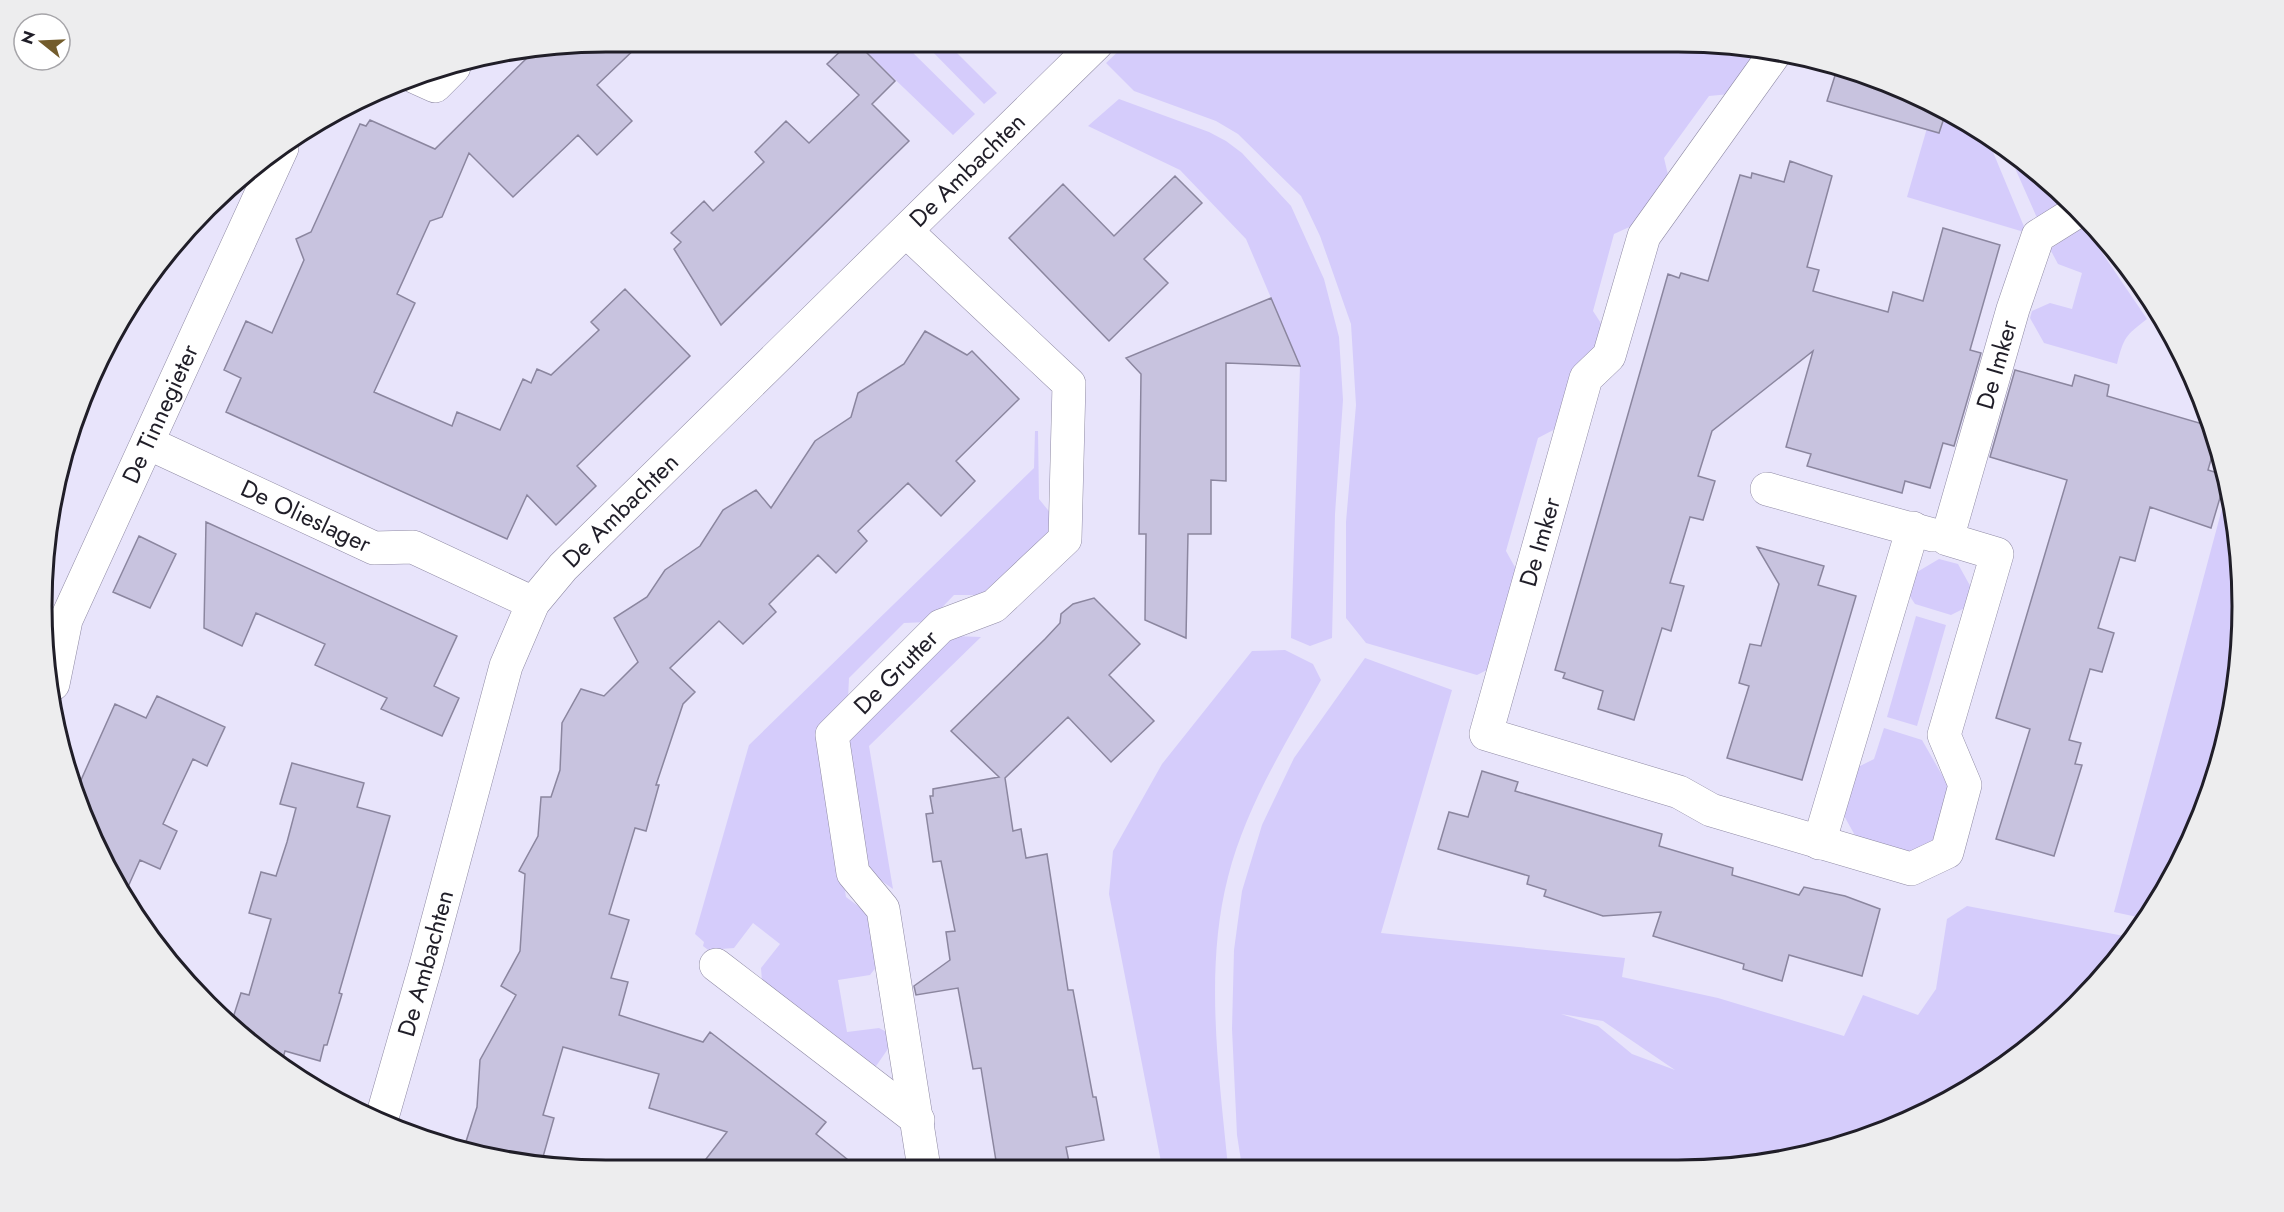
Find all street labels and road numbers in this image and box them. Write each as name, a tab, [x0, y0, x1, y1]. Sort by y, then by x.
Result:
street label: De Ambachten	[901, 104, 1033, 235]
street label: De Imker	[1967, 315, 2026, 413]
street label: De Tinnegieter	[113, 338, 207, 489]
street label: De Ambachten	[554, 445, 686, 575]
street label: De Olieslager	[235, 470, 378, 562]
street label: De Imker	[1510, 492, 1569, 591]
street label: De Grutter	[845, 621, 947, 722]
street label: De Ambachten	[388, 886, 462, 1040]

